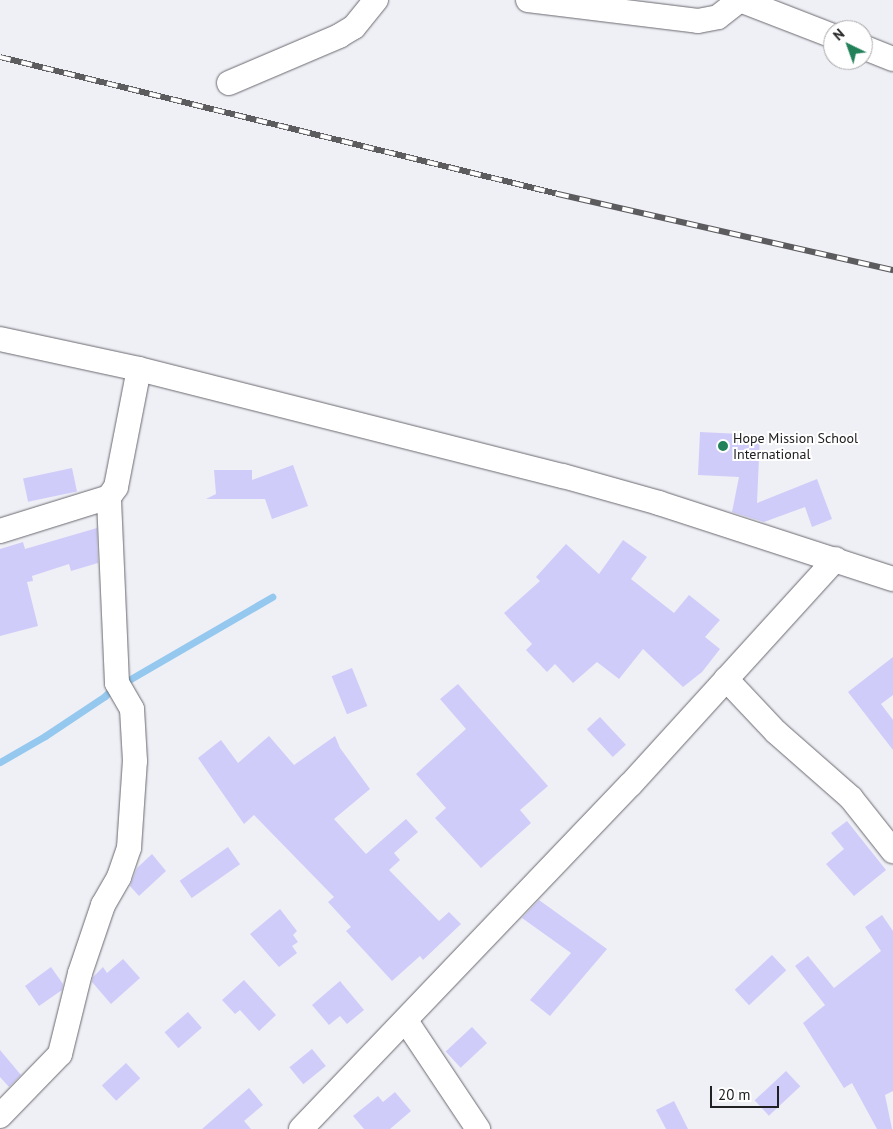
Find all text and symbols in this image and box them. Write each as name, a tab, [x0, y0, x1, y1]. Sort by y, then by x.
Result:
north arrow	[823, 20, 873, 70]
text: N	[829, 25, 848, 44]
place label: Hope Mission School International	[733, 430, 858, 462]
marker: Hope Mission School International	[717, 440, 729, 452]
scale bar	[713, 1076, 782, 1108]
text: 20 m	[718, 1085, 751, 1104]

